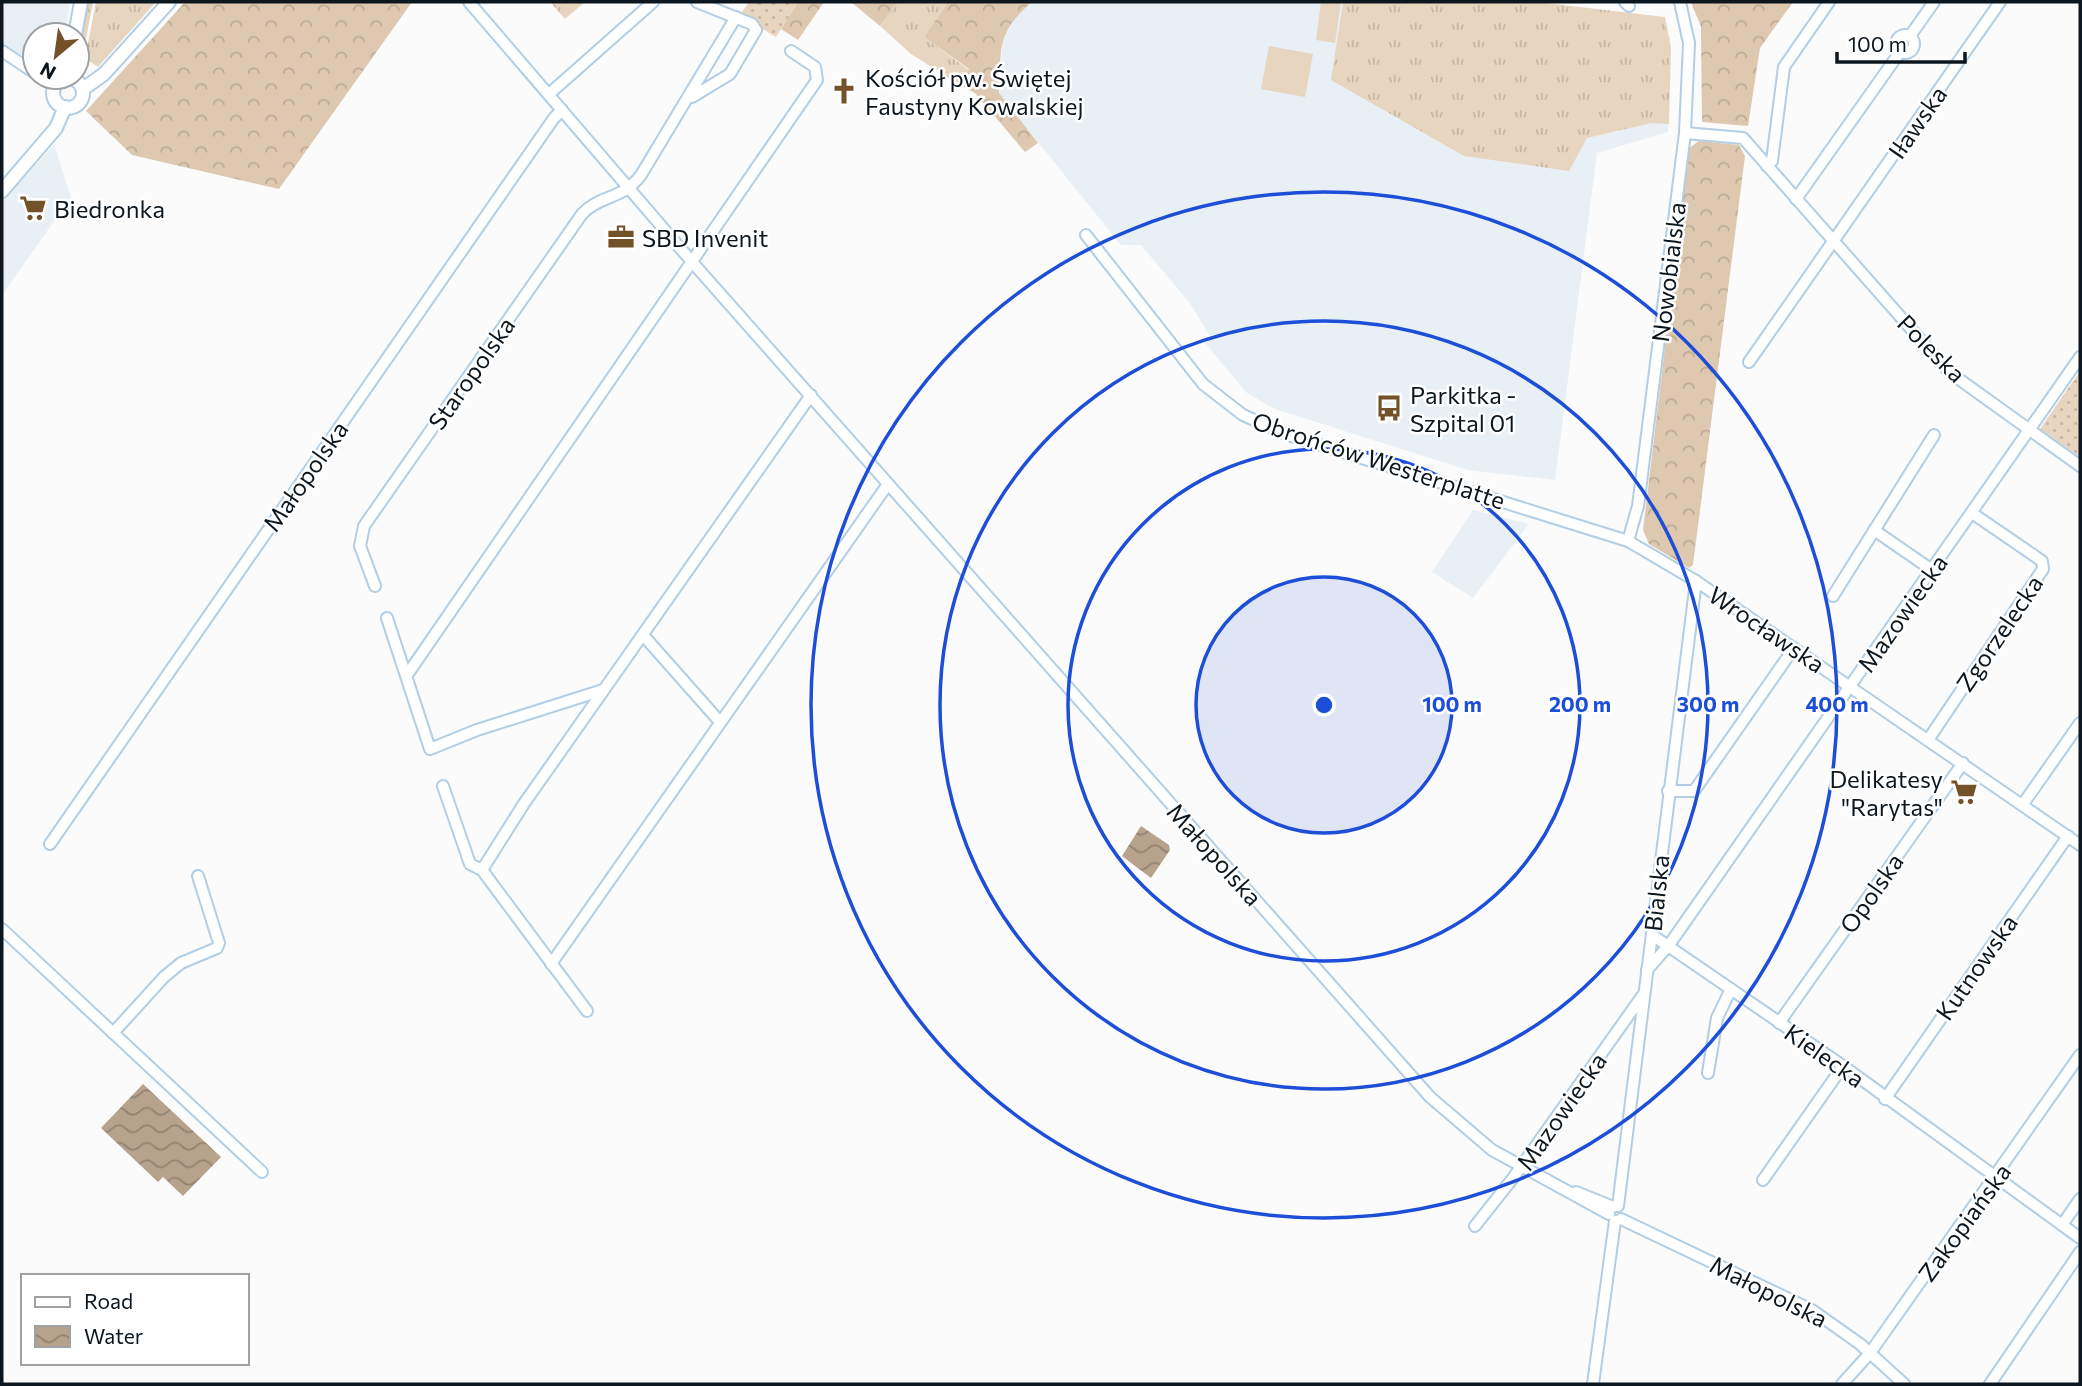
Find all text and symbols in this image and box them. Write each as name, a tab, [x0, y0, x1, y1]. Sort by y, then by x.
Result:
north arrow	[21, 21, 91, 91]
scale bar	[1837, 21, 1965, 65]
text: 100 m	[1848, 31, 1907, 56]
text: N	[36, 58, 59, 85]
place label: Kościół pw. Świętej Faustyny Kowalskiej	[865, 63, 1084, 120]
church icon: Kościół pw. Świętej Faustyny Kowalskiej	[829, 76, 859, 106]
street label: Iławska	[1882, 80, 1952, 164]
supermarket icon: Biedronka	[18, 193, 48, 223]
place label: Biedronka	[54, 194, 165, 223]
street label: Nowobialska	[1645, 200, 1691, 344]
office icon: SBD Invenit	[606, 222, 636, 252]
place label: SBD Invenit	[642, 223, 768, 252]
street label: Poleska	[1892, 308, 1972, 388]
street label: Staropolska	[422, 311, 520, 435]
place label: Parkitka - Szpital 01	[1410, 380, 1517, 437]
bus stop icon: Parkitka - Szpital 01	[1374, 393, 1404, 423]
street label: Obrońców Westerplatte	[1249, 405, 1509, 515]
street label: Małopolska	[256, 415, 354, 537]
street label: Mazowiecka	[1851, 549, 1953, 677]
street label: Zgorzelecka	[1950, 570, 2048, 696]
street label: Wrocławska	[1703, 580, 1831, 678]
text: 100 m	[1422, 691, 1482, 716]
text: 200 m	[1549, 691, 1611, 716]
text: 300 m	[1677, 691, 1739, 716]
text: 400 m	[1805, 691, 1869, 716]
centre of rings	[1312, 693, 1336, 717]
place label: Delikatesy "Rarytas"	[1829, 764, 1943, 821]
supermarket icon: Delikatesy "Rarytas"	[1949, 777, 1979, 807]
street label: Małopolska	[1161, 797, 1269, 911]
street label: Opolska	[1833, 848, 1909, 938]
street label: Bialska	[1638, 853, 1674, 933]
street label: Kutnowska	[1929, 909, 2023, 1025]
street label: Kielecka	[1779, 1017, 1871, 1093]
street label: Mazowiecka	[1510, 1047, 1612, 1175]
street label: Zakopiańska	[1912, 1157, 2016, 1287]
street label: Małopolska	[1705, 1249, 1833, 1333]
legend	[21, 1274, 248, 1365]
text: Road	[84, 1288, 133, 1313]
text: Water	[84, 1323, 143, 1348]

